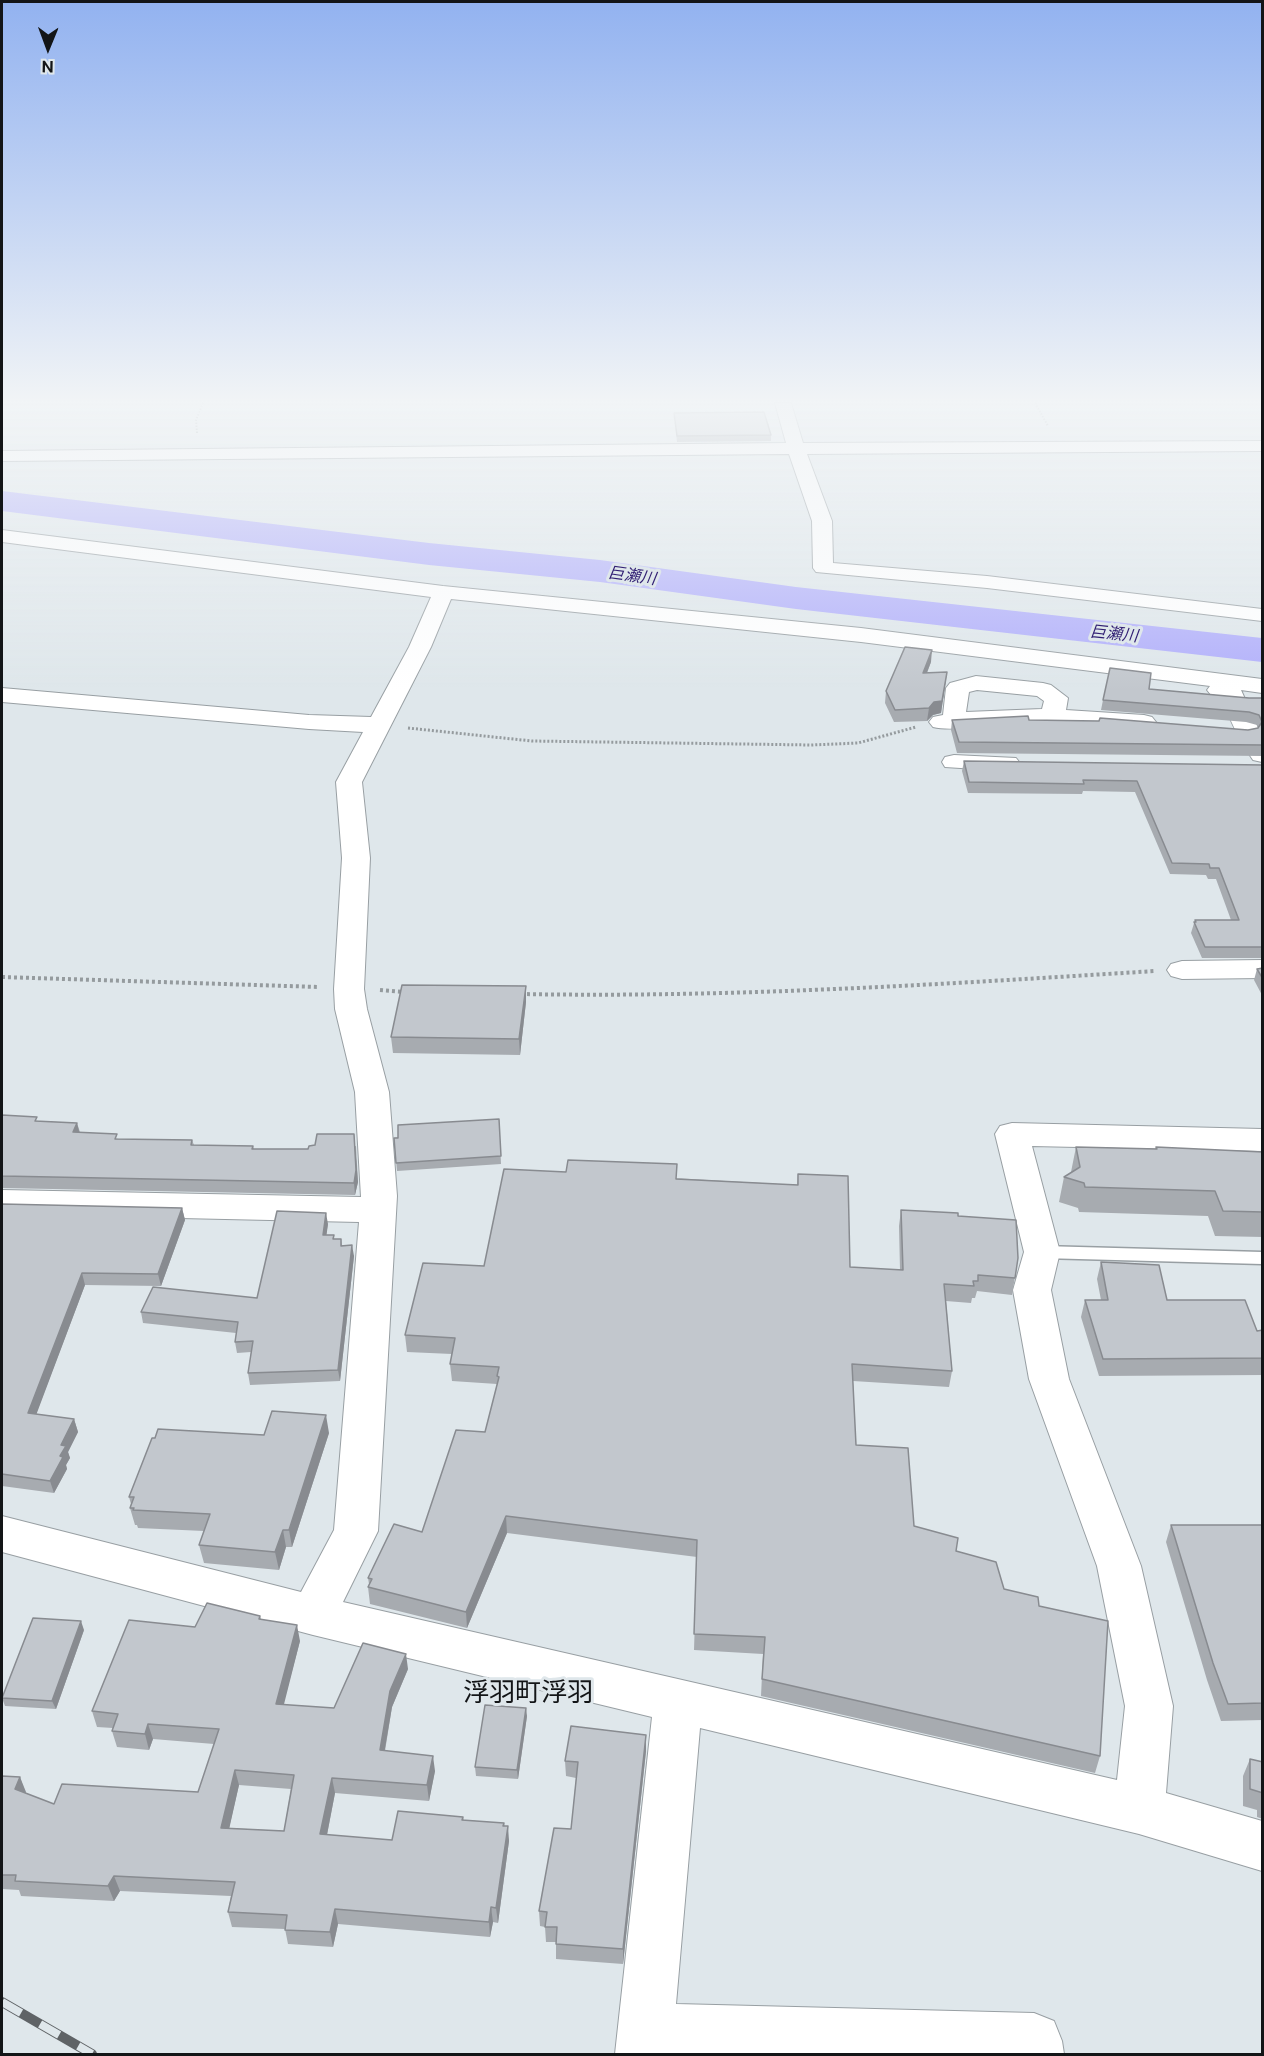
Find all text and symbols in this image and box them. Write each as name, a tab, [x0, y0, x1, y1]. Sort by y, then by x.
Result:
north arrow	[18, 18, 78, 78]
text: N	[41, 57, 54, 76]
water label: 巨瀬川	[607, 563, 657, 589]
water label: 巨瀬川	[1089, 622, 1139, 646]
district label: 浮羽町浮羽	[463, 1677, 593, 1709]

